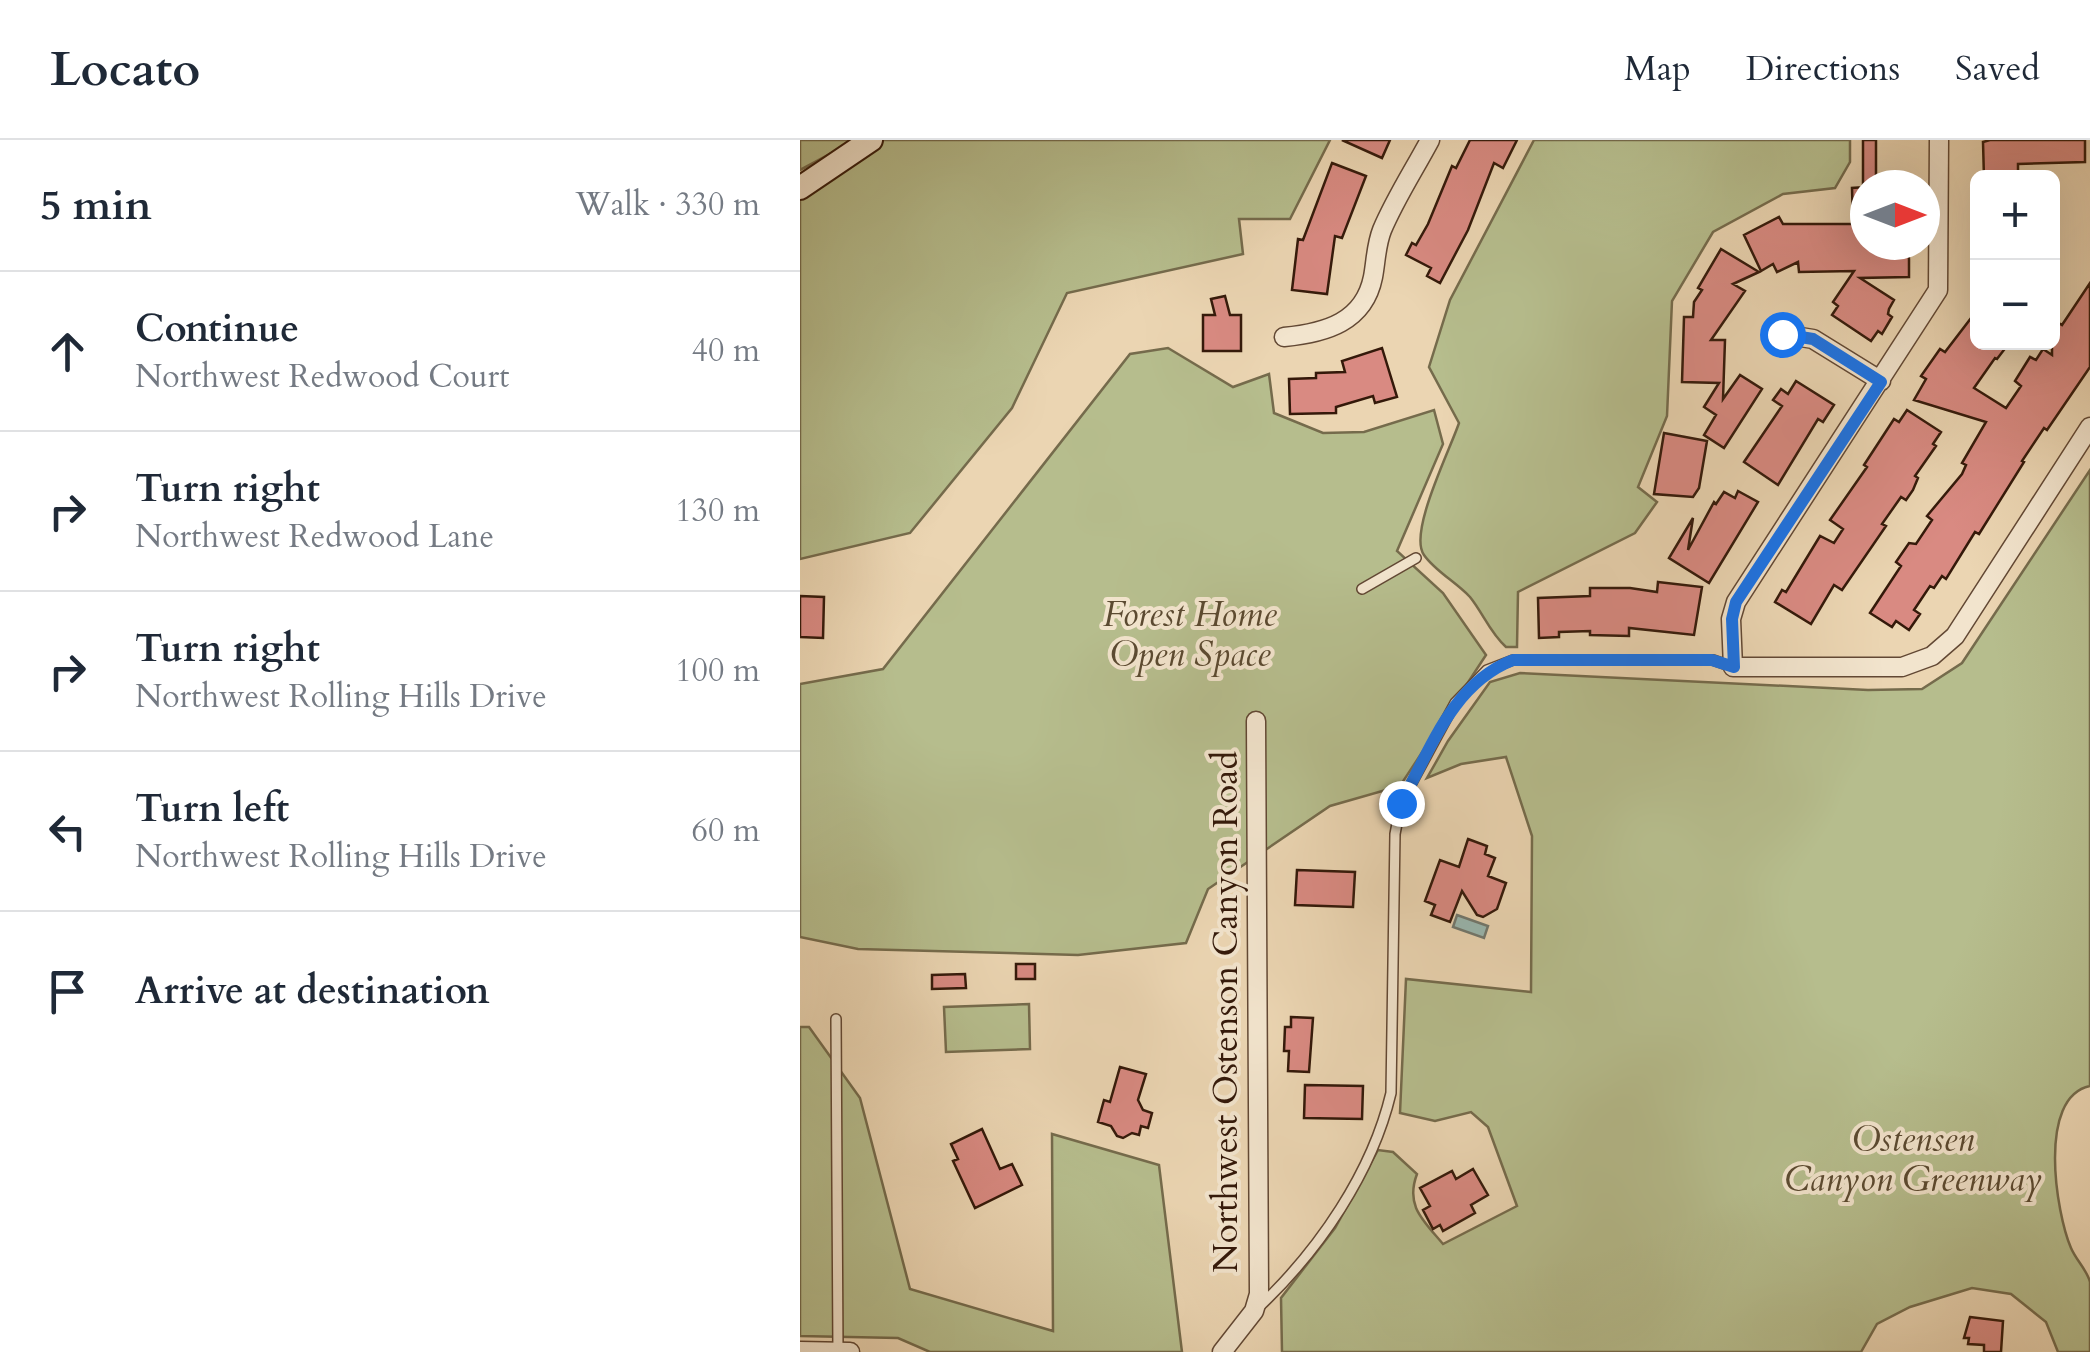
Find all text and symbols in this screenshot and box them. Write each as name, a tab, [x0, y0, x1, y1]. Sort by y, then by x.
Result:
text: Locato	[50, 37, 200, 102]
text: Map	[1624, 45, 1691, 93]
text: Directions	[1746, 45, 1900, 93]
text: Saved	[1955, 45, 2040, 93]
north arrow	[1850, 170, 1940, 260]
map controls	[1970, 170, 2060, 350]
button: +	[1970, 170, 2060, 260]
text: 5 min	[40, 177, 152, 234]
text: Walk · 330 m	[575, 183, 760, 227]
button: −	[1970, 260, 2060, 350]
text: Continue	[135, 303, 299, 355]
route start	[1760, 312, 1806, 358]
icon: ahead	[40, 324, 95, 379]
text: 40 m	[692, 329, 760, 373]
text: Northwest Redwood Court	[135, 355, 509, 399]
text: Turn right	[135, 463, 320, 515]
icon: right	[40, 484, 95, 539]
text: 130 m	[675, 489, 760, 533]
text: Northwest Redwood Lane	[135, 515, 494, 559]
park label: Forest Home Open Space	[1103, 591, 1277, 679]
text: Turn right	[135, 623, 320, 675]
icon: right	[40, 644, 95, 699]
text: 100 m	[675, 649, 760, 693]
text: Northwest Rolling Hills Drive	[135, 675, 547, 719]
street label: Northwest Ostenson Canyon Road	[1202, 751, 1250, 1273]
route end	[1379, 781, 1425, 827]
text: Turn left	[135, 783, 289, 835]
icon: left	[40, 804, 95, 859]
text: 60 m	[692, 809, 760, 853]
text: Northwest Rolling Hills Drive	[135, 835, 547, 879]
icon: arrive	[40, 964, 95, 1019]
text: Arrive at destination	[135, 965, 490, 1017]
park label: Ostensen Canyon Greenway	[1784, 1116, 2042, 1204]

